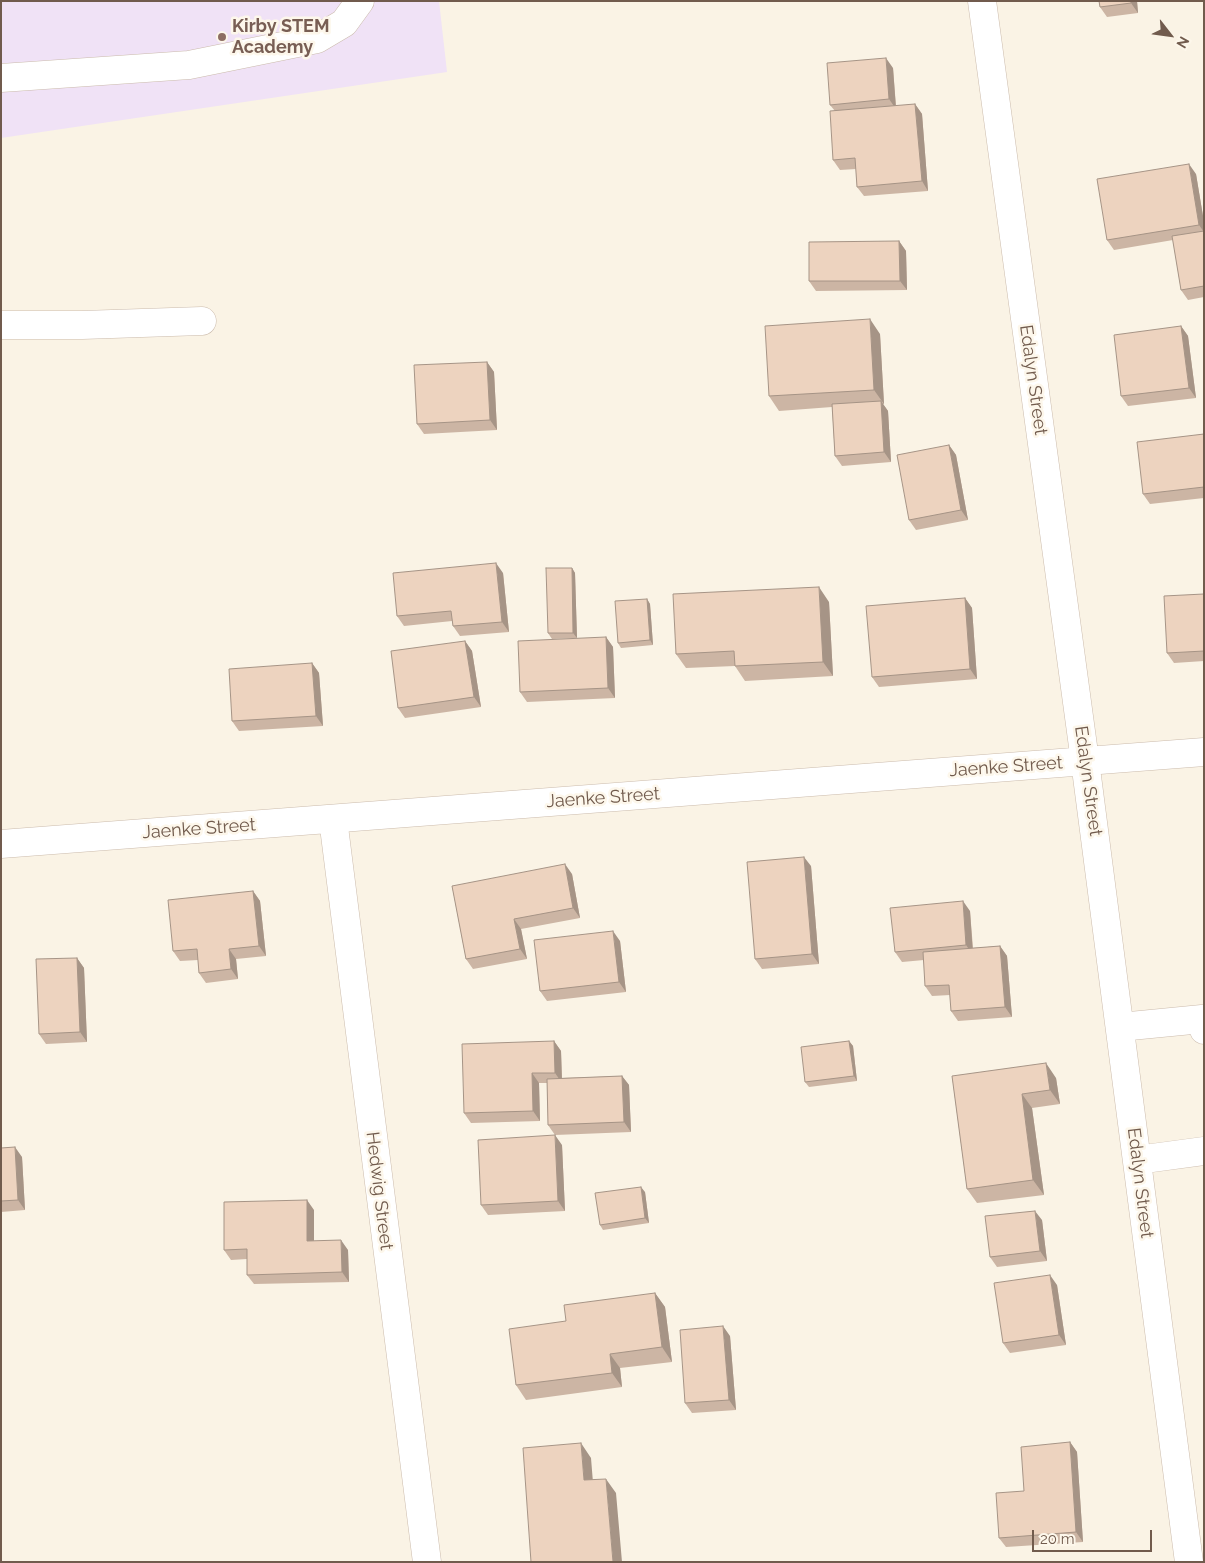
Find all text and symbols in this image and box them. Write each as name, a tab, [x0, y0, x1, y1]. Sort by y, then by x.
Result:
north arrow	[1145, 10, 1195, 60]
place label: Kirby STEM Academy	[232, 16, 329, 58]
marker: Kirby STEM Academy	[216, 31, 228, 43]
text: N	[1173, 34, 1193, 51]
street label: Edalyn Street	[1015, 324, 1051, 436]
street label: Edalyn Street	[1070, 725, 1106, 837]
street label: Jaenke Street	[949, 752, 1063, 782]
street label: Jaenke Street	[546, 783, 660, 813]
street label: Jaenke Street	[142, 814, 256, 844]
street label: Edalyn Street	[1123, 1127, 1157, 1239]
street label: Hedwig Street	[361, 1131, 397, 1251]
scale bar	[1035, 1520, 1155, 1552]
text: 20 m	[1040, 1530, 1075, 1548]

